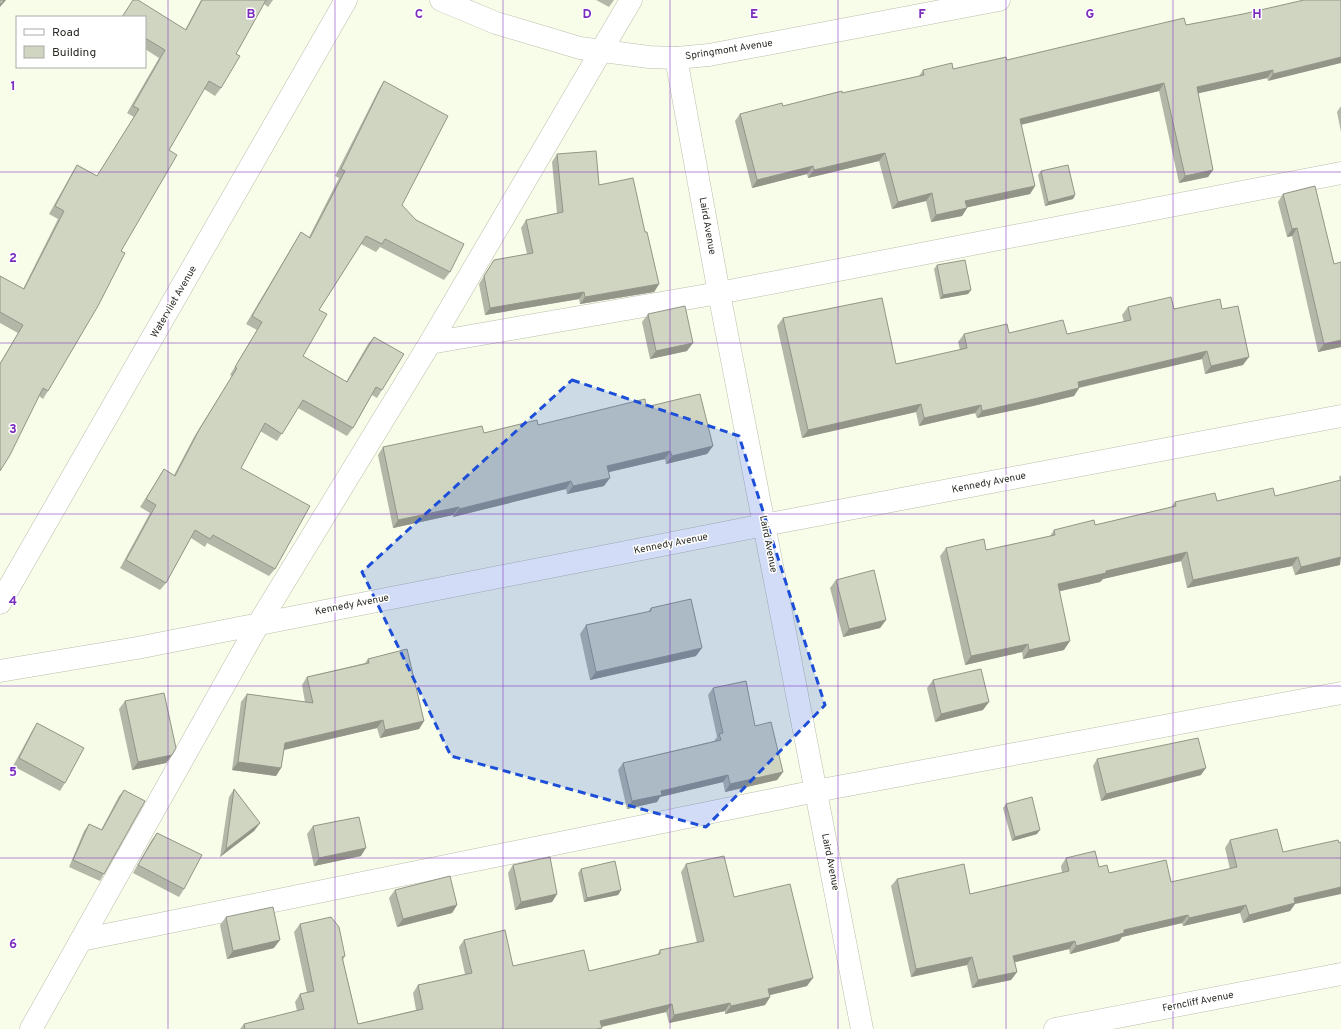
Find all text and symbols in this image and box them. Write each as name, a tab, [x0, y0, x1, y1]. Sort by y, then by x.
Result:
text: B	[247, 7, 256, 23]
text: C	[415, 7, 423, 23]
text: D	[582, 7, 592, 23]
text: E	[750, 7, 758, 23]
text: F	[918, 7, 926, 23]
text: G	[1086, 7, 1095, 23]
text: H	[1252, 7, 1262, 23]
legend	[16, 16, 146, 68]
text: Road	[52, 25, 80, 41]
street label: Springmont Avenue	[684, 37, 774, 63]
text: Building	[52, 45, 96, 61]
text: 1	[10, 79, 16, 95]
street label: Laird Avenue	[696, 196, 718, 256]
text: 2	[9, 251, 17, 267]
street label: Watervliet Avenue	[148, 264, 200, 340]
text: 3	[9, 422, 17, 438]
street label: Kennedy Avenue	[951, 469, 1027, 497]
street label: Laird Avenue	[756, 514, 780, 574]
street label: Kennedy Avenue	[633, 530, 709, 558]
street label: Kennedy Avenue	[314, 591, 390, 619]
text: 4	[9, 594, 17, 610]
text: 5	[9, 765, 17, 781]
street label: Laird Avenue	[818, 832, 842, 892]
text: 6	[9, 937, 17, 953]
street label: Ferncliff Avenue	[1161, 989, 1235, 1015]

